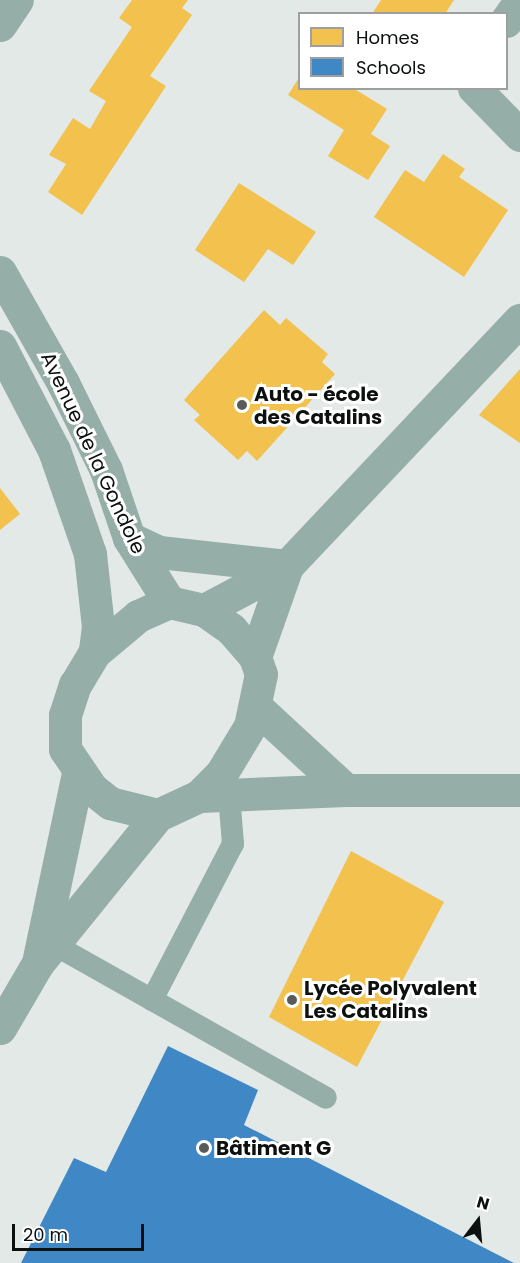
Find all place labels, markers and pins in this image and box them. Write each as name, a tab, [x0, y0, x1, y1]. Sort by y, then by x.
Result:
place label: Auto - école des Catalins	[254, 382, 382, 429]
marker: Auto - école des Catalins	[235, 398, 249, 412]
place label: Lycée Polyvalent Les Catalins	[304, 976, 477, 1023]
marker: Lycée Polyvalent Les Catalins	[285, 993, 299, 1007]
place label: Bâtiment G	[216, 1136, 331, 1160]
marker: Bâtiment G	[197, 1141, 211, 1155]

